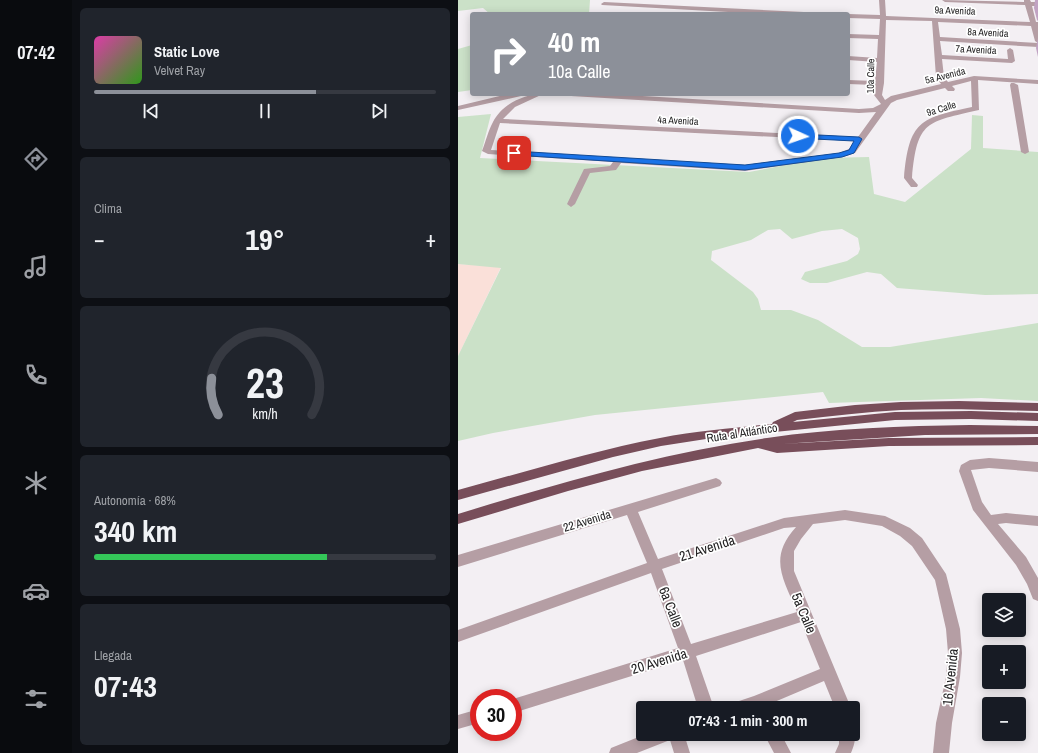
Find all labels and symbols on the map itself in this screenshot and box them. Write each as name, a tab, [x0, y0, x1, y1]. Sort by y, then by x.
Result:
street label: 9a Avenida	[934, 3, 976, 18]
street label: 8a Avenida	[967, 25, 1009, 40]
street label: 7a Avenida	[955, 42, 997, 57]
street label: 10a Calle	[864, 58, 877, 93]
street label: 5a Avenida	[924, 64, 967, 87]
street label: 9a Calle	[925, 98, 958, 119]
street label: 4a Avenida	[657, 113, 699, 128]
position arrow	[777, 115, 819, 157]
pin	[497, 136, 531, 170]
street label: Ruta al Atlántico	[705, 419, 779, 447]
street label: 22 Avenida	[561, 506, 613, 536]
street label: 21 Avenida	[677, 530, 738, 565]
street label: 6a Calle	[655, 584, 687, 630]
street label: 5a Calle	[787, 590, 821, 636]
street label: 20 Avenida	[629, 644, 690, 678]
street label: 16 Avenida	[938, 647, 962, 706]
speed limit sign: 30	[470, 689, 522, 741]

